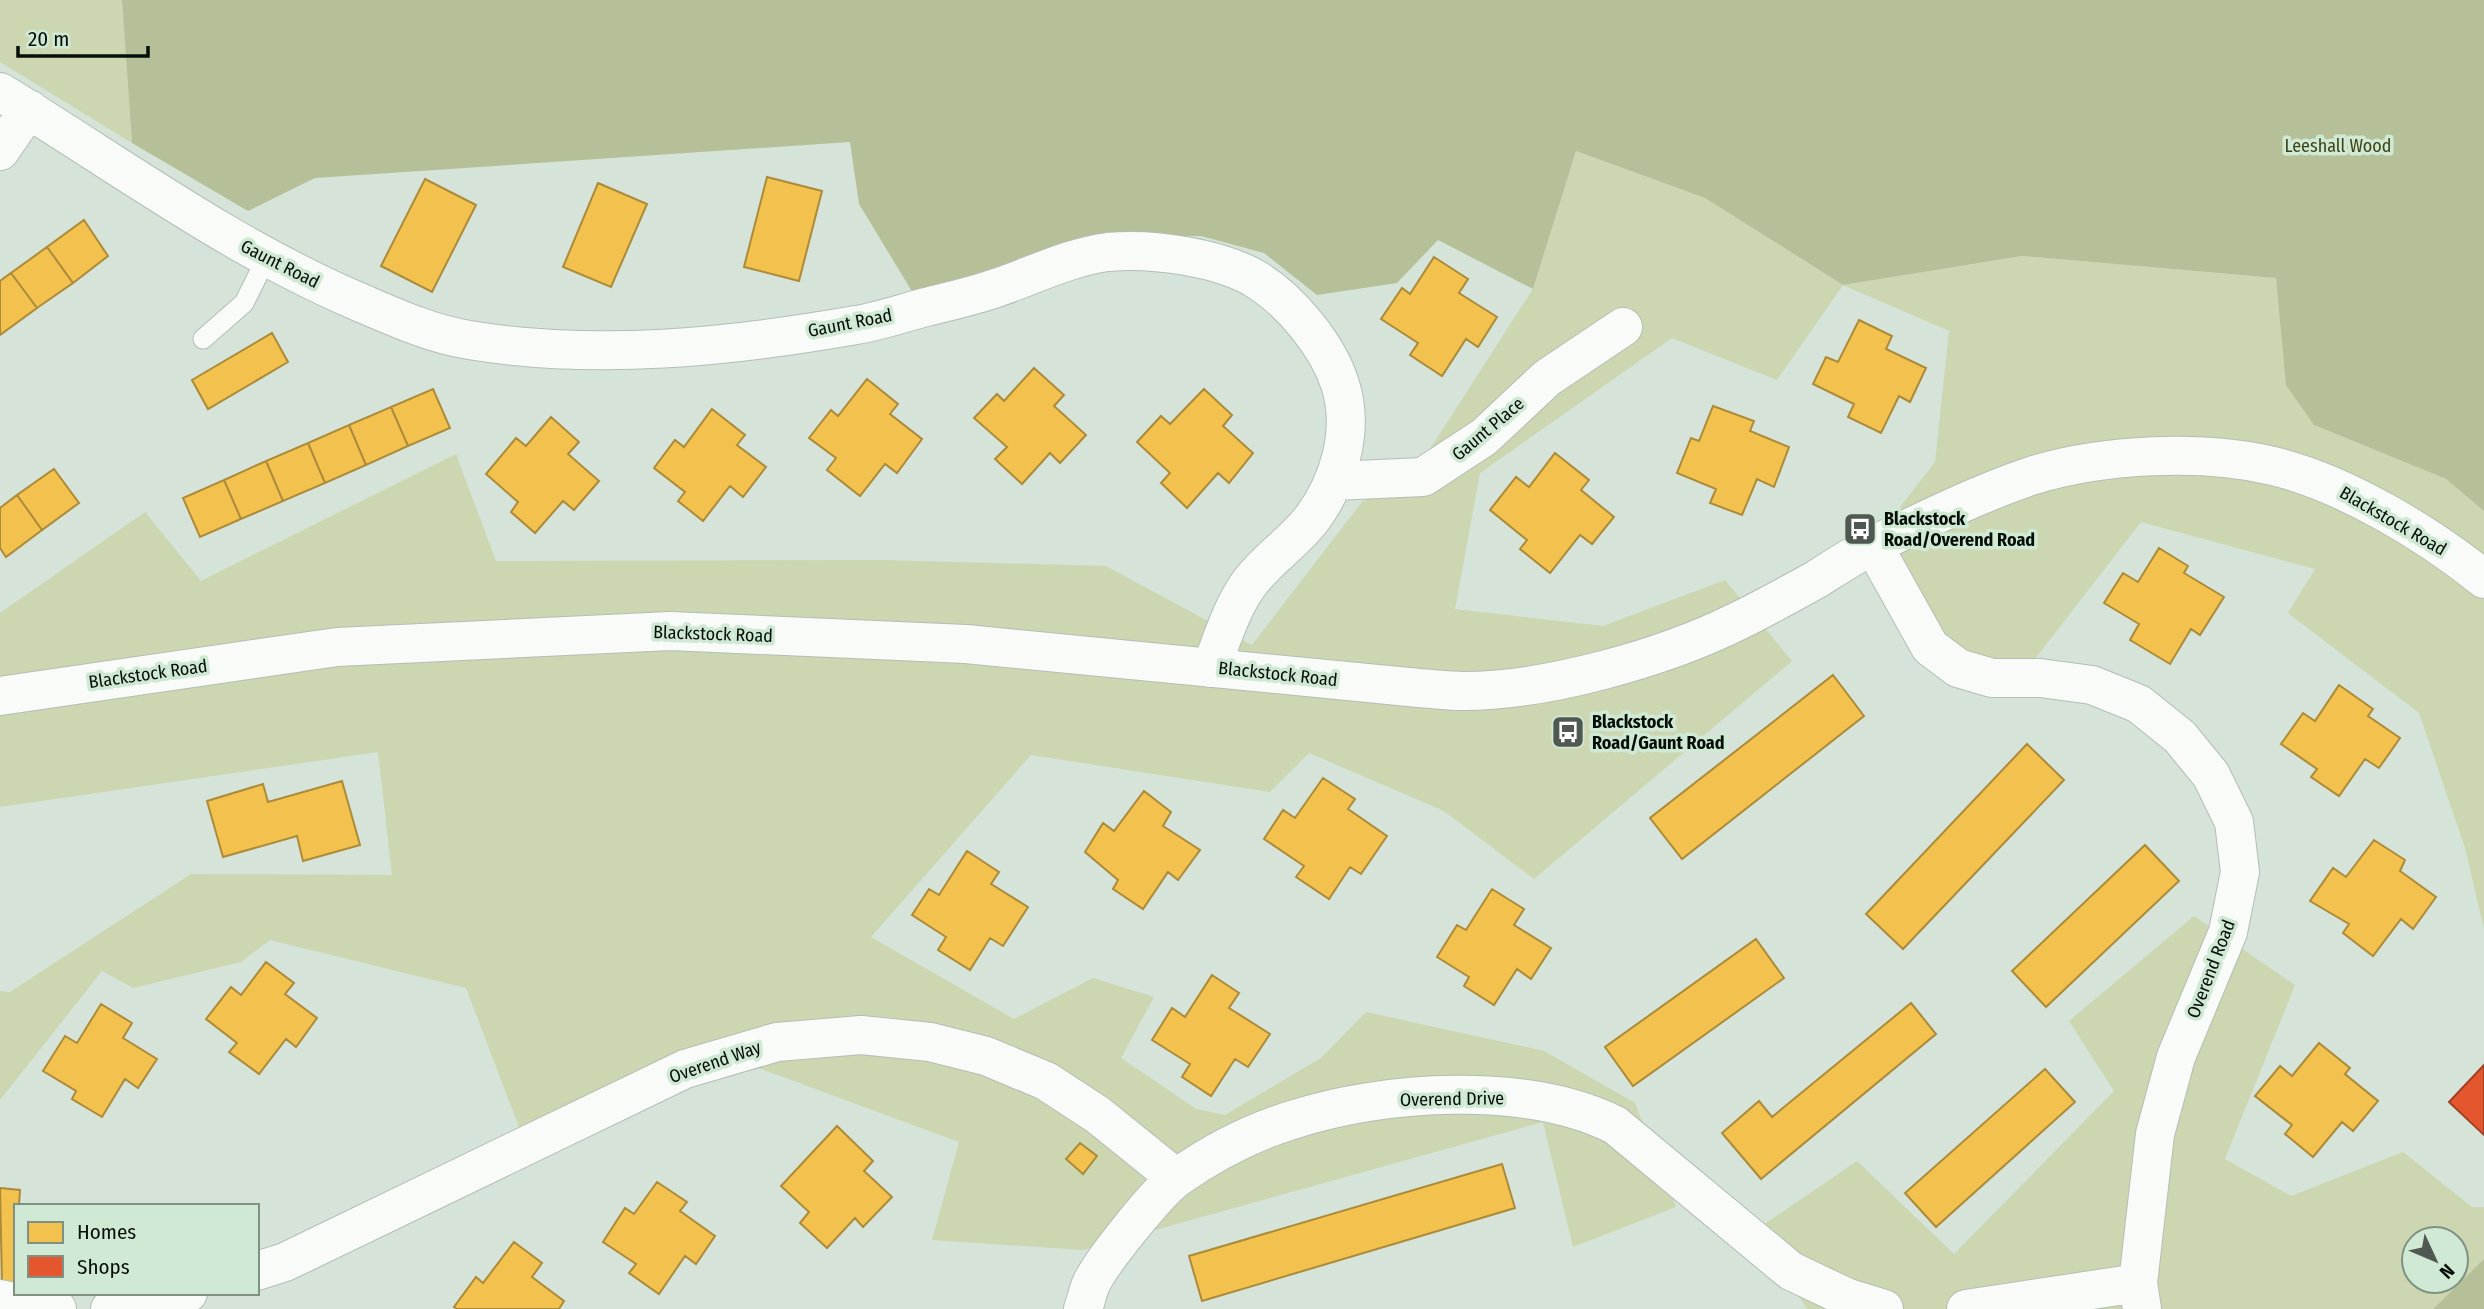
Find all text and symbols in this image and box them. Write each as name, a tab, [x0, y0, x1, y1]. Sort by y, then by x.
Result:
scale bar	[18, 14, 147, 58]
text: 20 m	[28, 26, 69, 52]
park label: Leeshall Wood	[2285, 135, 2391, 157]
street label: Gaunt Road	[237, 235, 323, 293]
street label: Gaunt Road	[806, 304, 894, 342]
street label: Gaunt Place	[1448, 393, 1529, 465]
street label: Blackstock Road	[2336, 482, 2450, 560]
place label: Blackstock Road/Overend Road	[1884, 508, 2035, 551]
bus stop icon: Blackstock Road/Overend Road	[1841, 510, 1879, 548]
street label: Blackstock Road	[653, 621, 773, 647]
street label: Blackstock Road	[87, 655, 209, 693]
street label: Blackstock Road	[1217, 657, 1339, 691]
place label: Blackstock Road/Gaunt Road	[1592, 711, 1725, 754]
bus stop icon: Blackstock Road/Gaunt Road	[1549, 713, 1587, 751]
street label: Overend Road	[2182, 917, 2240, 1021]
street label: Overend Way	[666, 1036, 764, 1088]
street label: Overend Drive	[1400, 1087, 1504, 1111]
legend	[14, 1204, 259, 1295]
text: Homes	[77, 1219, 136, 1245]
north arrow	[2400, 1225, 2470, 1295]
text: Shops	[77, 1254, 130, 1280]
text: N	[2435, 1259, 2459, 1284]

